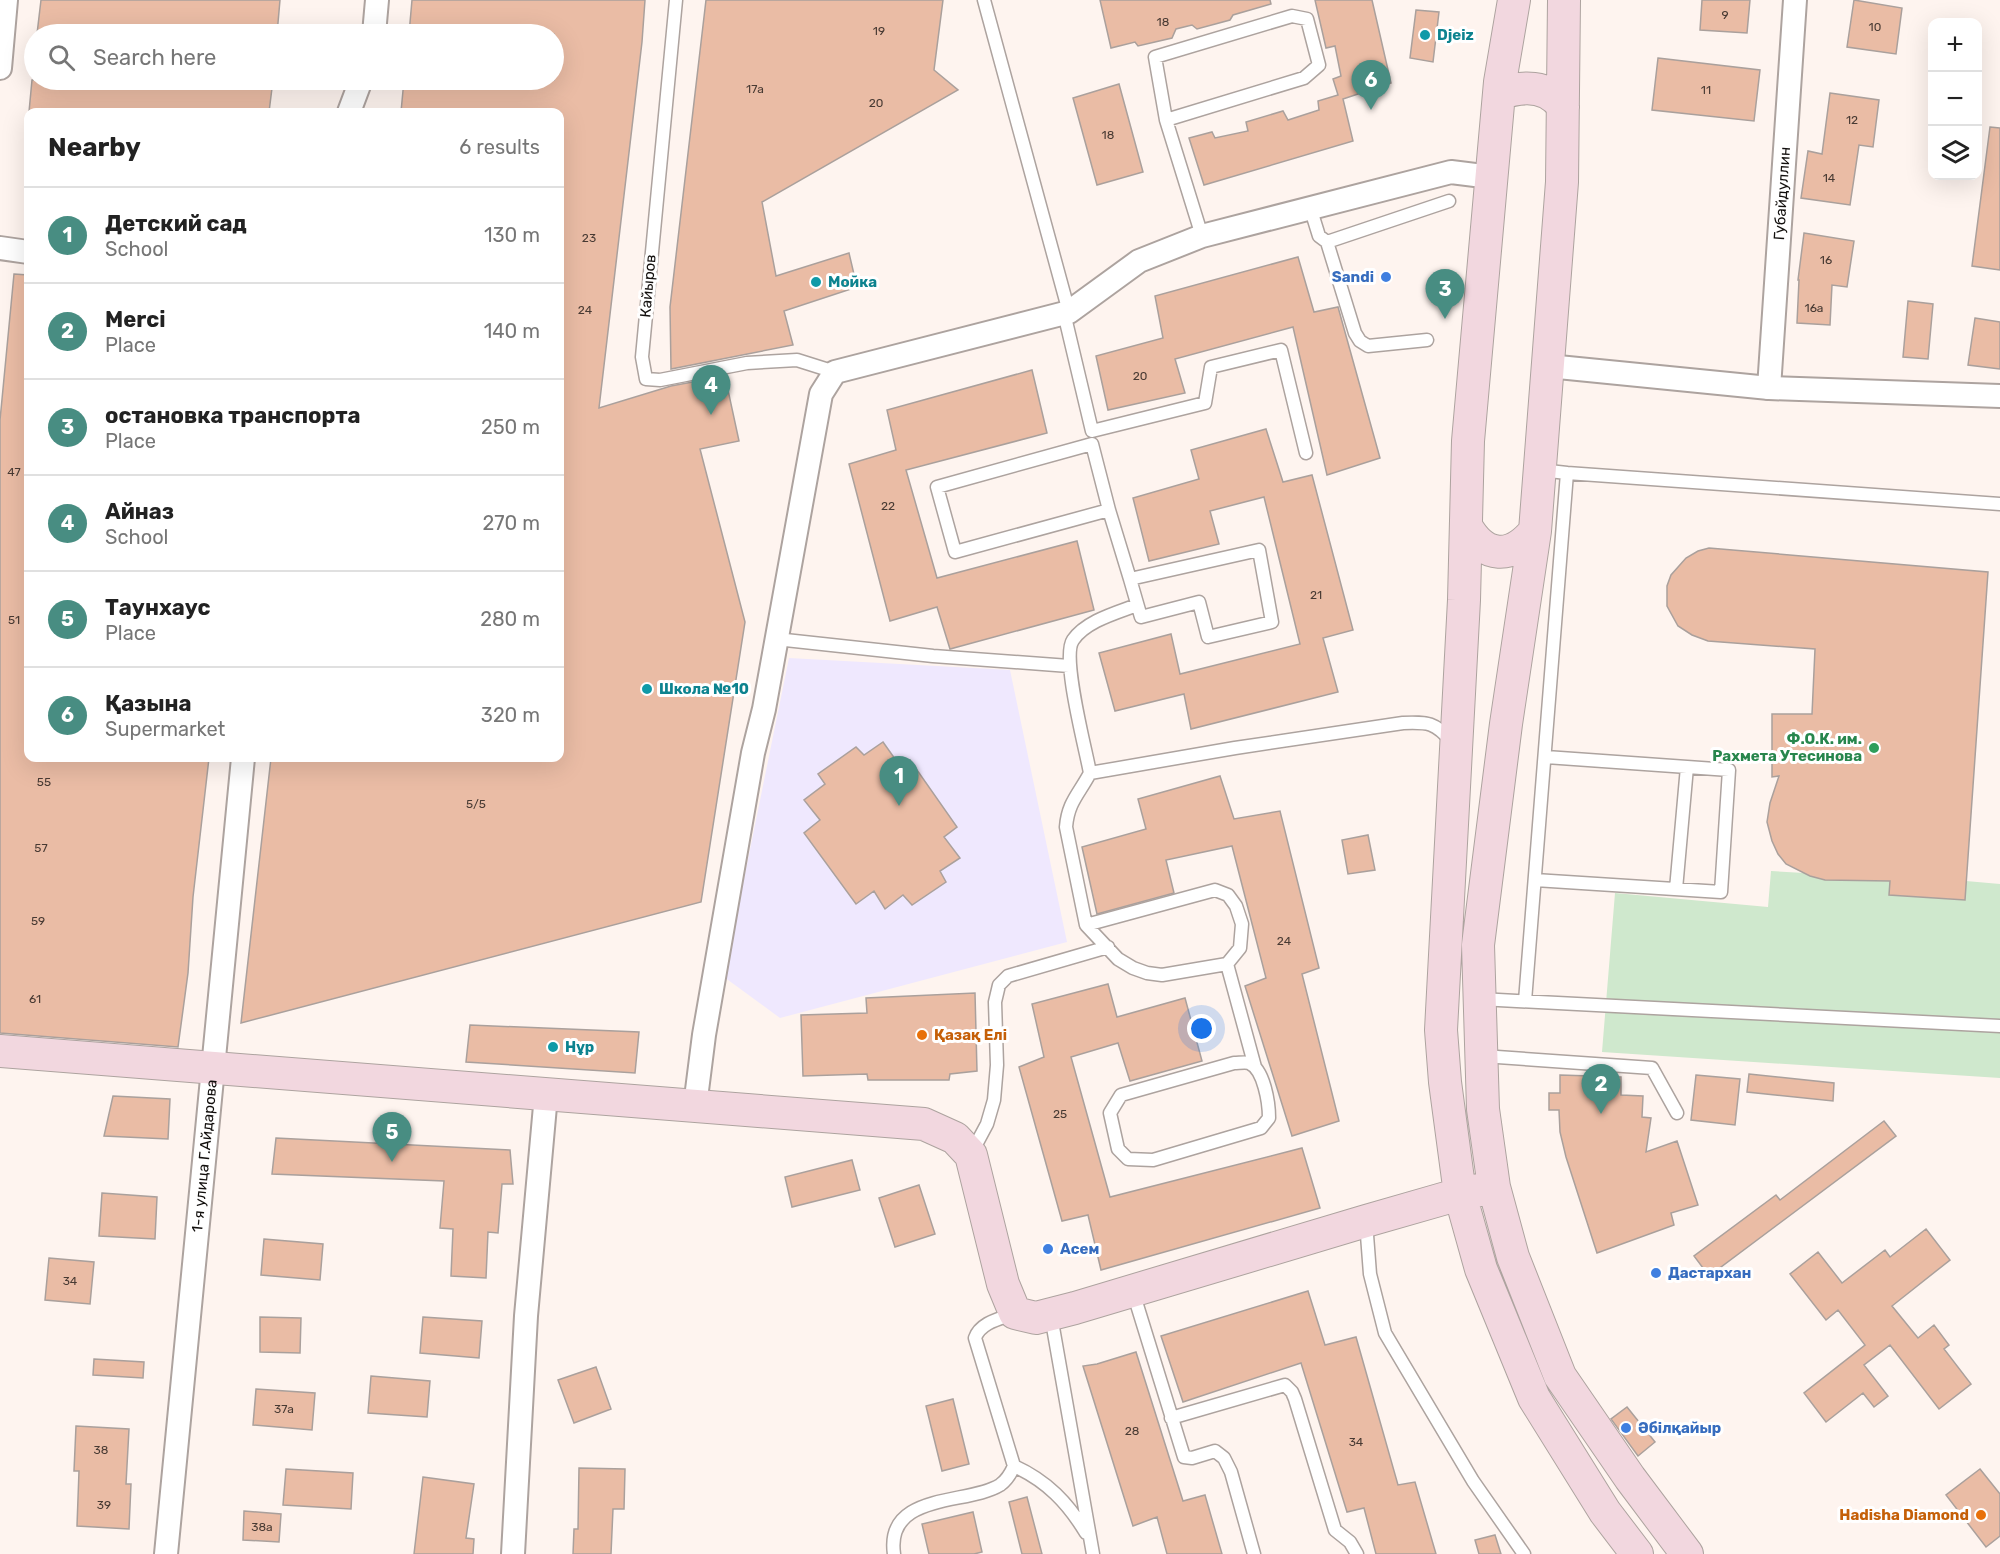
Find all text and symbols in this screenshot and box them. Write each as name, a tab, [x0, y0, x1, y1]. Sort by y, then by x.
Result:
house number: 9	[1721, 8, 1729, 22]
house number: 18	[1157, 15, 1169, 29]
map controls	[1928, 18, 1982, 180]
button: +	[1928, 18, 1982, 72]
house number: 10	[1869, 20, 1881, 34]
search box	[24, 24, 564, 90]
house number: 19	[873, 24, 885, 38]
place label: Djeiz	[1437, 26, 1474, 44]
marker: Djeiz	[1418, 28, 1432, 42]
icon: search	[45, 41, 78, 74]
text: Search here	[93, 44, 216, 71]
pin: 6	[1352, 60, 1390, 110]
button: −	[1928, 72, 1982, 126]
house number: 17а	[746, 82, 764, 96]
house number: 11	[1701, 83, 1711, 97]
house number: 20	[869, 96, 883, 110]
house number: 12	[1846, 113, 1858, 127]
button: layers	[1928, 126, 1982, 180]
house number: 18	[1102, 128, 1114, 142]
text: Nearby	[48, 132, 141, 163]
text: 6 results	[459, 135, 540, 159]
street label: Губайдуллин	[1770, 146, 1794, 241]
house number: 14	[1823, 171, 1836, 185]
text: Детский сад	[105, 210, 247, 237]
text: 1	[63, 223, 72, 247]
text: 130 m	[484, 223, 540, 247]
house number: 23	[582, 231, 596, 245]
text: School	[105, 237, 168, 261]
house number: 16	[1820, 253, 1832, 267]
street label: Кайыров	[636, 254, 660, 318]
place label: Sandi	[1332, 268, 1374, 286]
marker: Sandi	[1379, 270, 1393, 284]
pin: 3	[1426, 270, 1464, 319]
place label: Мойка	[828, 273, 877, 291]
marker: Мойка	[809, 275, 823, 289]
house number: 16а	[1805, 301, 1824, 315]
house number: 24	[578, 303, 593, 317]
text: Merci	[105, 306, 165, 333]
text: 2	[61, 319, 74, 343]
text: 140 m	[484, 319, 540, 343]
text: Place	[105, 333, 156, 357]
pin: 4	[692, 366, 730, 415]
house number: 20	[1133, 369, 1147, 383]
text: остановка транспорта	[105, 402, 360, 429]
text: 3	[61, 415, 74, 439]
text: 250 m	[481, 415, 540, 439]
text: Place	[105, 429, 156, 453]
house number: 47	[7, 465, 21, 479]
text: Айназ	[105, 498, 174, 525]
house number: 22	[881, 499, 895, 513]
text: 4	[61, 511, 74, 535]
text: 270 m	[483, 511, 540, 535]
text: School	[105, 525, 168, 549]
house number: 21	[1310, 588, 1322, 602]
text: Таунхаус	[105, 594, 210, 621]
text: 5	[61, 607, 74, 631]
text: 280 m	[480, 607, 540, 631]
house number: 51	[8, 613, 20, 627]
text: Place	[105, 621, 156, 645]
place label: Школа №10	[659, 680, 749, 698]
marker: Школа №10	[640, 682, 654, 696]
text: Қазына	[105, 690, 192, 717]
text: 6	[61, 703, 74, 727]
text: 320 m	[481, 703, 540, 727]
text: Supermarket	[105, 717, 225, 741]
place label: Ф.О.К. им. Рахмета Утесинова	[1712, 730, 1862, 765]
marker: Ф.О.К. им. Рахмета Утесинова	[1867, 741, 1881, 755]
pin: 1	[880, 756, 918, 806]
house number: 55	[37, 775, 51, 789]
house number: 5/5	[466, 797, 486, 811]
house number: 57	[34, 841, 48, 855]
house number: 59	[31, 914, 45, 928]
house number: 24	[1277, 934, 1292, 948]
house number: 61	[29, 992, 41, 1006]
your location	[1187, 1014, 1216, 1043]
place label: Қазақ Елі	[934, 1026, 1007, 1044]
marker: Қазақ Елі	[915, 1028, 929, 1042]
place label: Нұр	[565, 1038, 594, 1056]
marker: Нұр	[546, 1040, 560, 1054]
pin: 2	[1582, 1064, 1620, 1114]
street label: 1-я улица Г.Айдарова	[188, 1079, 221, 1233]
house number: 25	[1053, 1107, 1067, 1121]
pin: 5	[372, 1112, 412, 1162]
place label: Асем	[1060, 1240, 1099, 1258]
marker: Асем	[1041, 1242, 1055, 1256]
place label: Дастархан	[1668, 1264, 1751, 1282]
marker: Дастархан	[1649, 1266, 1663, 1280]
house number: 34	[63, 1274, 78, 1288]
house number: 37а	[274, 1402, 294, 1416]
place label: Әбілқайыр	[1638, 1419, 1721, 1437]
marker: Әбілқайыр	[1619, 1421, 1633, 1435]
house number: 28	[1125, 1424, 1139, 1438]
house number: 34	[1349, 1435, 1364, 1449]
house number: 38	[94, 1443, 108, 1457]
house number: 39	[97, 1498, 111, 1512]
place label: Hadisha Diamond	[1839, 1506, 1969, 1524]
marker: Hadisha Diamond	[1974, 1508, 1988, 1522]
house number: 38а	[251, 1520, 273, 1534]

